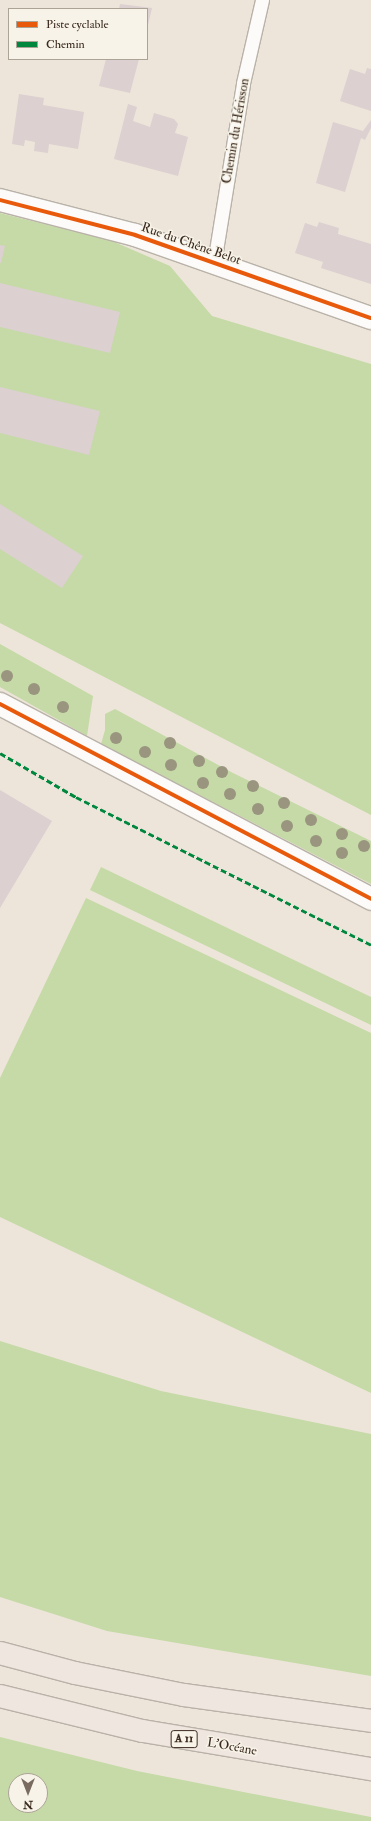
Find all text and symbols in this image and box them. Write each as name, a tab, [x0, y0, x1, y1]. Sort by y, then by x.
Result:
legend	[8, 8, 148, 60]
text: Piste cyclable	[46, 17, 108, 32]
text: Chemin	[46, 37, 85, 52]
street label: Chemin du Hérisson	[219, 77, 253, 185]
street label: Rue du Chêne Belot	[139, 220, 243, 268]
road number: A 11	[170, 1729, 198, 1749]
street label: L’Océane	[206, 1735, 258, 1759]
north arrow	[8, 1773, 48, 1813]
text: N	[23, 1798, 33, 1811]

